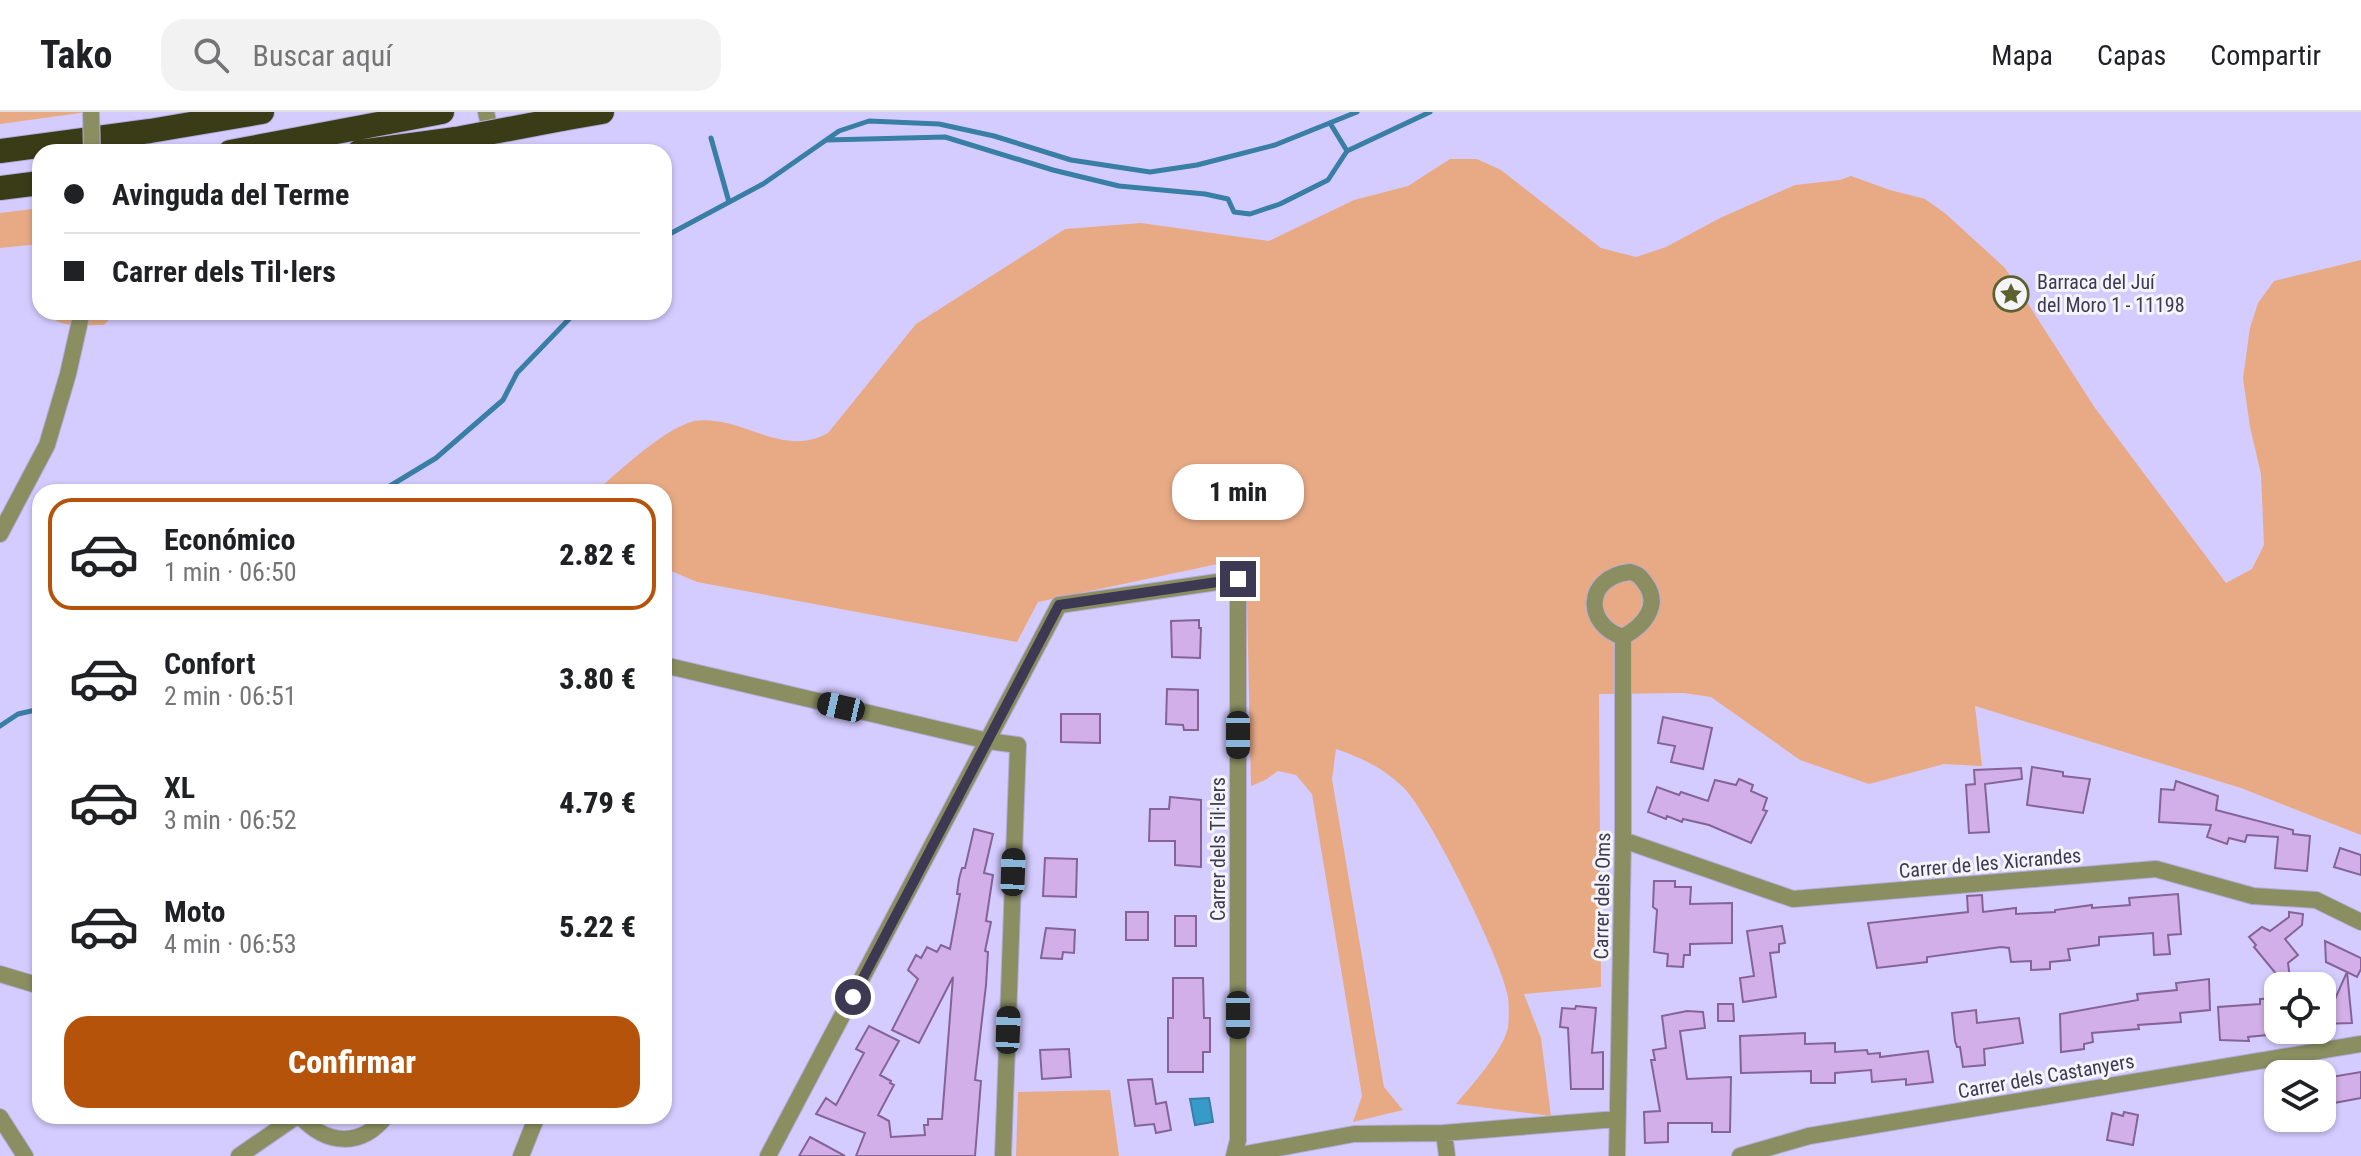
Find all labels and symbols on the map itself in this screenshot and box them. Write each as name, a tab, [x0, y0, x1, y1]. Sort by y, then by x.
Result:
place label: Barraca del Juí del Moro 1 - 11198	[2037, 270, 2185, 317]
place icon: Barraca del Juí del Moro 1 - 11198	[1992, 275, 2030, 313]
callout: 1 min	[1172, 463, 1304, 519]
route end	[1220, 561, 1256, 597]
car	[815, 690, 867, 724]
car	[1226, 711, 1250, 759]
street label: Carrer dels Til·lers	[1206, 777, 1230, 921]
street label: Carrer dels Oms	[1589, 832, 1615, 960]
street label: Carrer de les Xicrandes	[1898, 843, 2082, 883]
car	[1000, 848, 1026, 896]
route start	[835, 979, 871, 1015]
car	[1226, 991, 1250, 1039]
car	[995, 1006, 1021, 1054]
street label: Carrer dels Castanyers	[1956, 1049, 2136, 1103]

